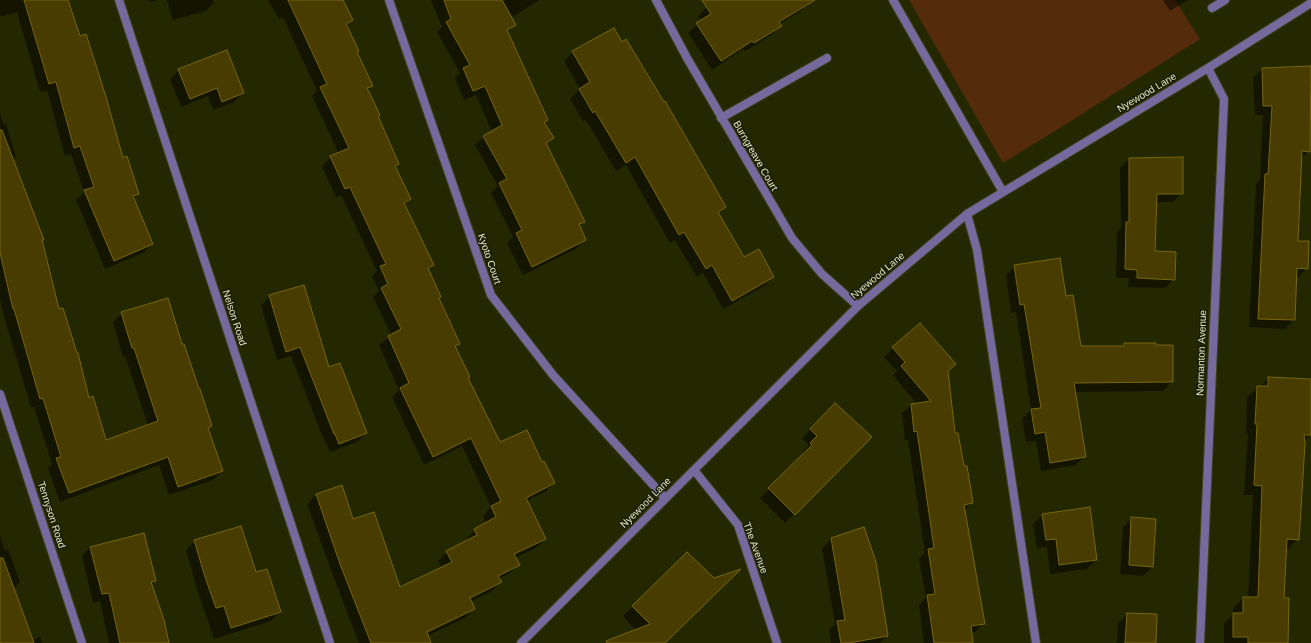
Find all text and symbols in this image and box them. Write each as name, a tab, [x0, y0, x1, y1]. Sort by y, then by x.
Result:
street label: Nyewood Lane	[1115, 71, 1179, 115]
street label: Burngreave Court	[730, 119, 780, 193]
street label: Kyoto Court	[475, 232, 503, 286]
street label: Nyewood Lane	[849, 250, 907, 302]
street label: Nelson Road	[219, 289, 249, 347]
street label: Normanton Avenue	[1195, 310, 1209, 396]
street label: Nyewood Lane	[618, 475, 674, 531]
street label: Tennyson Road	[35, 480, 67, 550]
street label: The Avenue	[740, 521, 770, 575]

